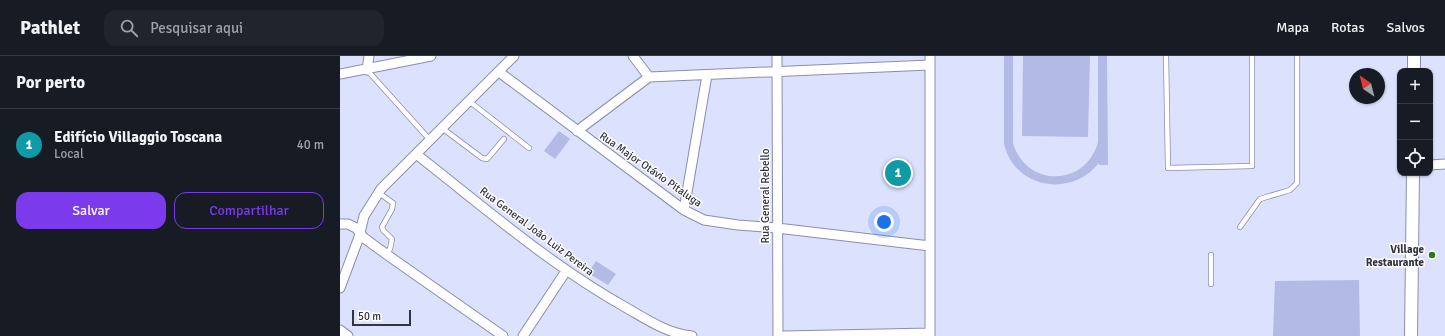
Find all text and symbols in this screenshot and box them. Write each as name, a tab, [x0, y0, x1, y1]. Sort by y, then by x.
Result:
search box	[104, 10, 384, 46]
text: Pathlet	[20, 16, 80, 40]
icon: search	[118, 17, 140, 39]
text: Pesquisar aqui	[150, 19, 243, 37]
text: Mapa	[1276, 19, 1309, 36]
text: Rotas	[1331, 19, 1365, 36]
text: Salvos	[1387, 19, 1425, 36]
north arrow	[1349, 68, 1385, 104]
map controls	[1397, 68, 1433, 176]
button: +	[1397, 68, 1433, 104]
text: Por perto	[16, 72, 85, 93]
button: −	[1397, 104, 1433, 140]
text: Edifício Villaggio Toscana	[54, 128, 222, 146]
street label: Rua Major Otávio Pitaluga	[597, 129, 705, 210]
text: 1	[25, 137, 33, 153]
text: 40 m	[297, 137, 324, 153]
button: locate	[1397, 140, 1433, 176]
text: Local	[54, 146, 84, 162]
street label: Rua General Rebello	[759, 148, 772, 243]
pin: 1	[885, 158, 911, 188]
street label: Rua General João Luiz Pereira	[477, 184, 596, 279]
button: Salvar	[16, 192, 166, 229]
button: Compartilhar	[174, 192, 324, 229]
your location	[874, 212, 894, 232]
place label: Village Restaurante	[1366, 243, 1425, 269]
marker: Village Restaurante	[1427, 250, 1437, 260]
scale bar	[352, 308, 411, 327]
text: 50 m	[358, 310, 381, 323]

